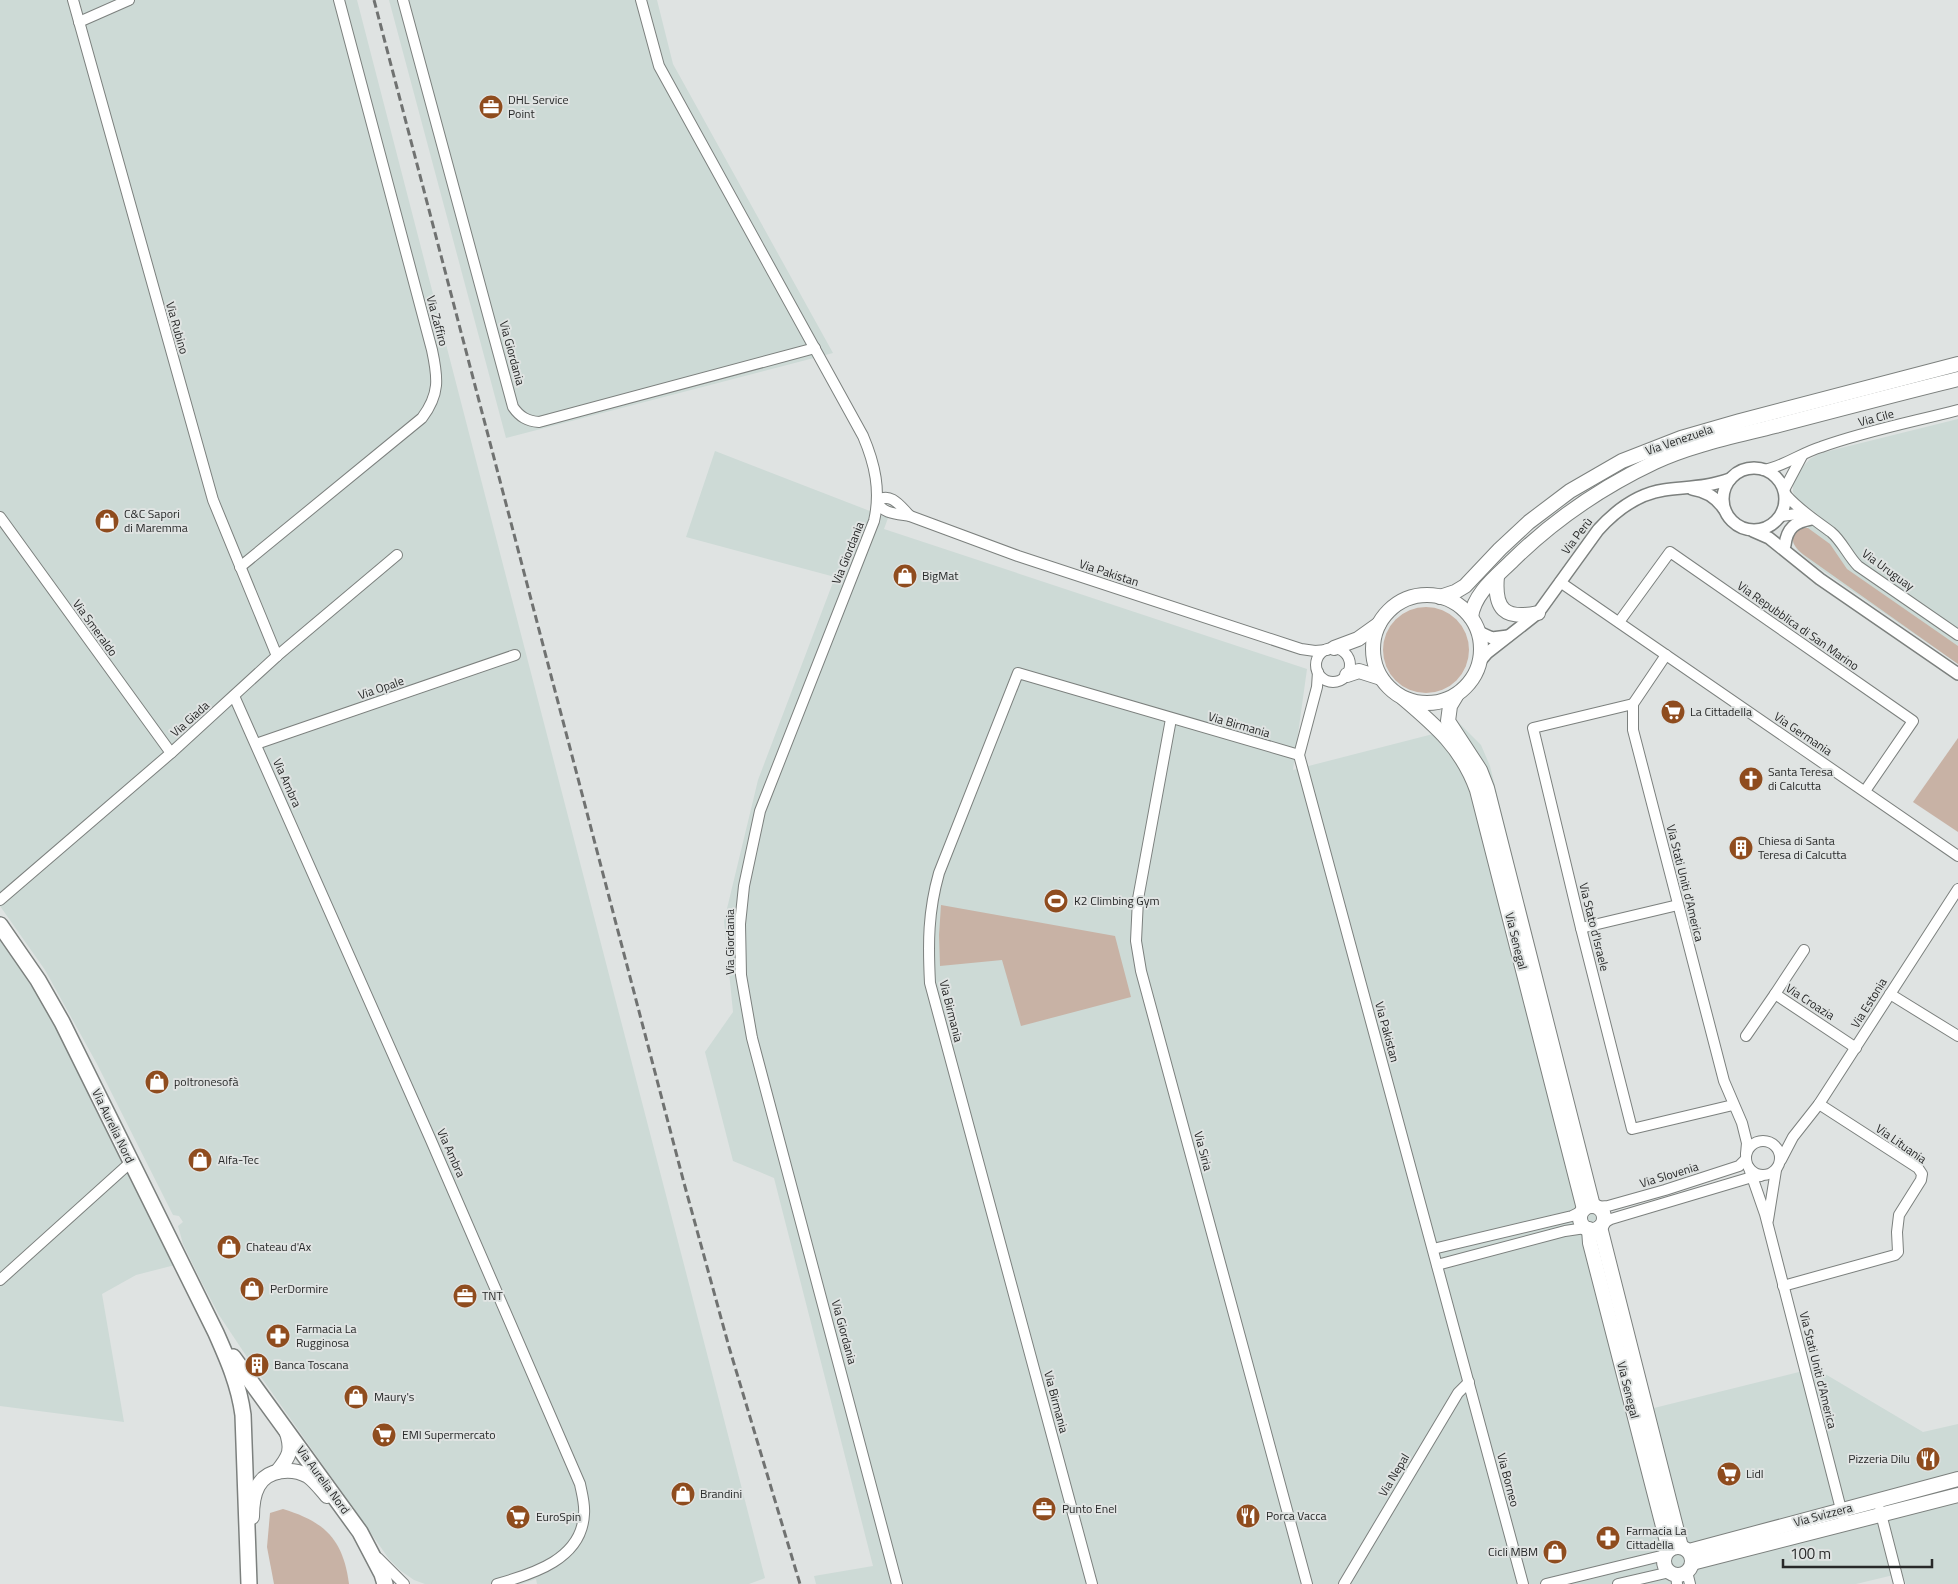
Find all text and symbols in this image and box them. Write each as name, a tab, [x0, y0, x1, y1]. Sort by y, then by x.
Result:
place label: DHL Service Point	[508, 90, 569, 123]
office icon: DHL Service Point	[478, 94, 504, 120]
street label: Via Zaffiro	[422, 293, 453, 348]
street label: Via Rubino	[161, 299, 194, 356]
street label: Via Giordania	[495, 319, 530, 387]
street label: Via Cile	[1856, 404, 1896, 431]
street label: Via Venezuela	[1643, 419, 1715, 460]
place label: C&C Sapori di Maremma	[124, 504, 188, 537]
shop icon: C&C Sapori di Maremma	[94, 508, 120, 534]
street label: Via Perù	[1556, 513, 1597, 558]
street label: Via Giordania	[826, 519, 869, 587]
street label: Via Uruguay	[1858, 544, 1919, 595]
street label: Via Pakistan	[1077, 554, 1142, 591]
shop icon: BigMat	[892, 563, 918, 589]
place label: BigMat	[922, 566, 959, 585]
street label: Via Repubblica di San Marino	[1733, 576, 1863, 675]
street label: Via Smeraldo	[68, 595, 123, 660]
street label: Via Opale	[355, 671, 406, 704]
street label: Via Giada	[166, 696, 213, 741]
supermarket icon: La Cittadella	[1660, 699, 1686, 725]
place label: La Cittadella	[1690, 702, 1752, 721]
street label: Via Birmania	[1206, 707, 1272, 742]
street label: Via Germania	[1770, 707, 1836, 760]
street label: Via Ambra	[268, 755, 307, 810]
place label: Santa Teresa di Calcutta	[1768, 762, 1833, 795]
church icon: Santa Teresa di Calcutta	[1738, 766, 1764, 792]
street label: Via Stati Uniti d'America	[1662, 822, 1709, 944]
place label: Chiesa di Santa Teresa di Calcutta	[1758, 831, 1847, 864]
building icon: Chiesa di Santa Teresa di Calcutta	[1728, 835, 1754, 861]
street label: Via Stato d'Israele	[1574, 881, 1615, 973]
sports icon: K2 Climbing Gym	[1043, 888, 1069, 914]
place label: K2 Climbing Gym	[1074, 891, 1159, 910]
street label: Via Giordania	[720, 909, 739, 975]
street label: Via Senegal	[1500, 910, 1533, 971]
street label: Via Estonia	[1846, 974, 1892, 1032]
street label: Via Birmania	[935, 978, 968, 1044]
street label: Via Croazia	[1782, 979, 1839, 1025]
street label: Via Pakistan	[1370, 999, 1405, 1064]
shop icon: poltronesofà	[144, 1069, 170, 1095]
place label: poltronesofà	[174, 1072, 238, 1091]
street label: Via Aurelia Nord	[87, 1085, 140, 1166]
street label: Via Lituania	[1872, 1119, 1931, 1168]
street label: Via Ambra	[432, 1125, 471, 1180]
street label: Via Siria	[1189, 1129, 1218, 1173]
shop icon: Alfa-Tec	[187, 1147, 213, 1173]
place label: Alfa-Tec	[218, 1150, 259, 1169]
street label: Via Slovenia	[1637, 1157, 1701, 1192]
shop icon: Chateau d'Ax	[216, 1234, 242, 1260]
place label: Chateau d'Ax	[246, 1237, 312, 1256]
shop icon: PerDormire	[239, 1276, 265, 1302]
place label: PerDormire	[270, 1279, 328, 1298]
office icon: TNT	[452, 1283, 478, 1309]
place label: TNT	[482, 1286, 503, 1305]
street label: Via Giordania	[827, 1298, 862, 1366]
street label: Via Stati Uniti d'America	[1795, 1309, 1842, 1431]
place label: Farmacia La Rugginosa	[296, 1319, 356, 1352]
pharmacy icon: Farmacia La Rugginosa	[265, 1323, 291, 1349]
building icon: Banca Toscana	[244, 1352, 270, 1378]
place label: Banca Toscana	[274, 1355, 349, 1374]
street label: Via Senegal	[1612, 1359, 1645, 1420]
street label: Via Birmania	[1039, 1369, 1074, 1435]
shop icon: Maury's	[343, 1384, 369, 1410]
place label: Maury's	[374, 1387, 415, 1406]
supermarket icon: EMI Supermercato	[371, 1422, 397, 1448]
place label: EMI Supermercato	[402, 1425, 496, 1444]
street label: Via Aurelia Nord	[292, 1441, 355, 1518]
restaurant icon: Pizzeria Dilu	[1915, 1446, 1941, 1472]
street label: Via Nepal	[1373, 1449, 1414, 1500]
place label: Pizzeria Dilu	[1848, 1449, 1910, 1468]
street label: Via Borneo	[1492, 1451, 1525, 1509]
supermarket icon: Lidl	[1716, 1461, 1742, 1487]
place label: Lidl	[1746, 1464, 1764, 1483]
shop icon: Brandini	[670, 1481, 696, 1507]
place label: Brandini	[700, 1484, 742, 1503]
office icon: Punto Enel	[1031, 1496, 1057, 1522]
street label: Via Svizzera	[1791, 1498, 1854, 1531]
place label: Punto Enel	[1062, 1499, 1117, 1518]
restaurant icon: Porca Vacca	[1235, 1503, 1261, 1529]
supermarket icon: EuroSpin	[505, 1504, 531, 1530]
place label: Porca Vacca	[1266, 1506, 1326, 1525]
place label: EuroSpin	[536, 1507, 581, 1526]
place label: Farmacia La Cittadella	[1626, 1521, 1686, 1554]
pharmacy icon: Farmacia La Cittadella	[1595, 1525, 1621, 1551]
scale bar	[1783, 1536, 1932, 1568]
shop icon: Cicli MBM	[1542, 1539, 1568, 1565]
place label: Cicli MBM	[1488, 1542, 1538, 1561]
text: 100 m	[1790, 1542, 1831, 1565]

